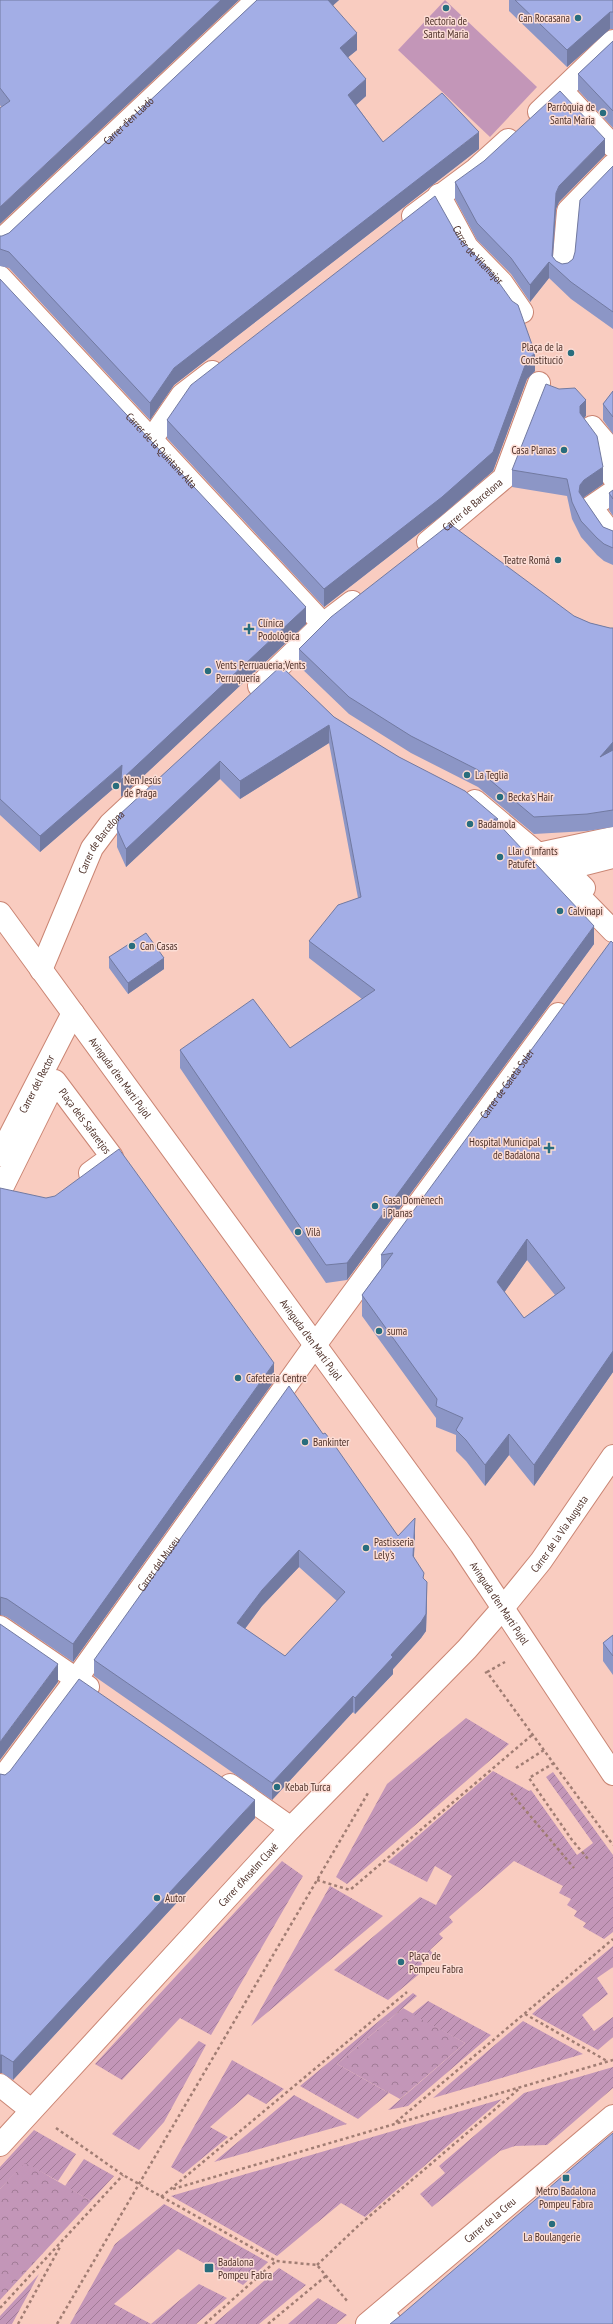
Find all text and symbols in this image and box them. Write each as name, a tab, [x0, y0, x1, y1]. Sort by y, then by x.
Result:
marker: Rectoria de Santa Maria	[441, 3, 451, 13]
place label: Can Rocasana	[518, 11, 570, 25]
marker: Can Rocasana	[573, 13, 583, 23]
place label: Rectoria de Santa Maria	[424, 14, 468, 41]
street label: Carrer d'en Lladó	[100, 93, 157, 148]
place label: Parròquia de Santa Maria	[547, 100, 595, 127]
marker: Parròquia de Santa Maria	[598, 108, 608, 118]
street label: Carrer de Vilamajor	[450, 223, 506, 287]
place label: Plaça de la Constitució	[521, 340, 563, 367]
marker: Plaça de la Constitució	[566, 348, 576, 358]
street label: Carrer de la Quintana Alta	[123, 410, 200, 491]
place label: Casa Planas	[511, 443, 556, 457]
marker: Casa Planas	[559, 445, 569, 455]
street label: Carrer de Barcelona	[439, 475, 505, 534]
place label: Teatre Romá	[503, 553, 550, 567]
marker: Teatre Romá	[553, 555, 563, 565]
place label: Clínica Podològica	[258, 616, 300, 643]
marker: Clínica Podològica	[243, 623, 255, 635]
place label: Vents Perruaueria;Vents Perruqueria	[215, 658, 306, 685]
marker: Vents Perruaueria;Vents Perruqueria	[203, 666, 213, 676]
place label: La Teglia	[475, 768, 508, 782]
marker: La Teglia	[462, 770, 472, 780]
place label: Nen Jesús de Praga	[124, 773, 161, 800]
marker: Nen Jesús de Praga	[111, 781, 121, 791]
place label: Becka's Hair	[508, 790, 553, 804]
marker: Becka's Hair	[495, 792, 505, 802]
street label: Carrer de Barcelona	[75, 807, 127, 876]
place label: Badamola	[478, 817, 516, 831]
marker: Badamola	[465, 819, 475, 829]
place label: Llar d'infants Patufet	[508, 844, 558, 871]
marker: Llar d'infants Patufet	[495, 852, 505, 862]
place label: Calvinapi	[568, 904, 603, 918]
marker: Calvinapi	[555, 906, 565, 916]
place label: Can Casas	[140, 939, 178, 953]
marker: Can Casas	[127, 941, 137, 951]
street label: Avinguda d'en Martí Pujol	[86, 1035, 155, 1121]
street label: Carrer de Gaietà Soler	[477, 1046, 537, 1121]
street label: Carrer del Rector	[16, 1052, 57, 1115]
street label: Plaça dels Safaretjos	[56, 1086, 114, 1157]
place label: Hospital Municipal de Badalona	[469, 1135, 540, 1162]
marker: Hospital Municipal de Badalona	[543, 1142, 555, 1154]
place label: Casa Domènech i Planas	[383, 1193, 443, 1220]
marker: Casa Domènech i Planas	[370, 1201, 380, 1211]
place label: Vilà	[305, 1225, 320, 1239]
marker: Vilà	[293, 1227, 303, 1237]
street label: Avinguda d'en Martí Pujol	[277, 1296, 346, 1383]
place label: suma	[387, 1324, 407, 1338]
marker: suma	[374, 1326, 384, 1336]
place label: Cafeteria Centre	[246, 1371, 307, 1385]
marker: Cafeteria Centre	[233, 1373, 243, 1383]
place label: Bankinter	[313, 1435, 349, 1449]
marker: Bankinter	[300, 1437, 310, 1447]
street label: Carrer de la Via Augusta	[528, 1493, 591, 1575]
street label: Carrer del Museu	[134, 1533, 183, 1594]
place label: Pastisseria Lely's	[374, 1535, 414, 1562]
marker: Pastisseria Lely's	[361, 1543, 371, 1553]
street label: Avinguda d'en Martí Pujol	[467, 1559, 532, 1648]
place label: Kebab Turca	[285, 1780, 331, 1794]
marker: Kebab Turca	[272, 1782, 282, 1792]
street label: Carrer d'Anselm Clavé	[215, 1839, 281, 1910]
place label: Autor	[165, 1891, 186, 1905]
marker: Autor	[152, 1893, 162, 1903]
place label: Plaça de Pompeu Fabra	[409, 1949, 463, 1976]
marker: Plaça de Pompeu Fabra	[396, 1957, 406, 1967]
marker: Metro Badalona Pompeu Fabra	[561, 2173, 571, 2183]
place label: Metro Badalona Pompeu Fabra	[536, 2184, 596, 2211]
street label: Carrer de la Creu	[461, 2194, 519, 2246]
marker: La Boulangerie	[547, 2219, 557, 2229]
place label: La Boulangerie	[524, 2230, 581, 2244]
place label: Badalona Pompeu Fabra	[218, 2255, 272, 2282]
marker: Badalona Pompeu Fabra	[203, 2262, 215, 2274]

